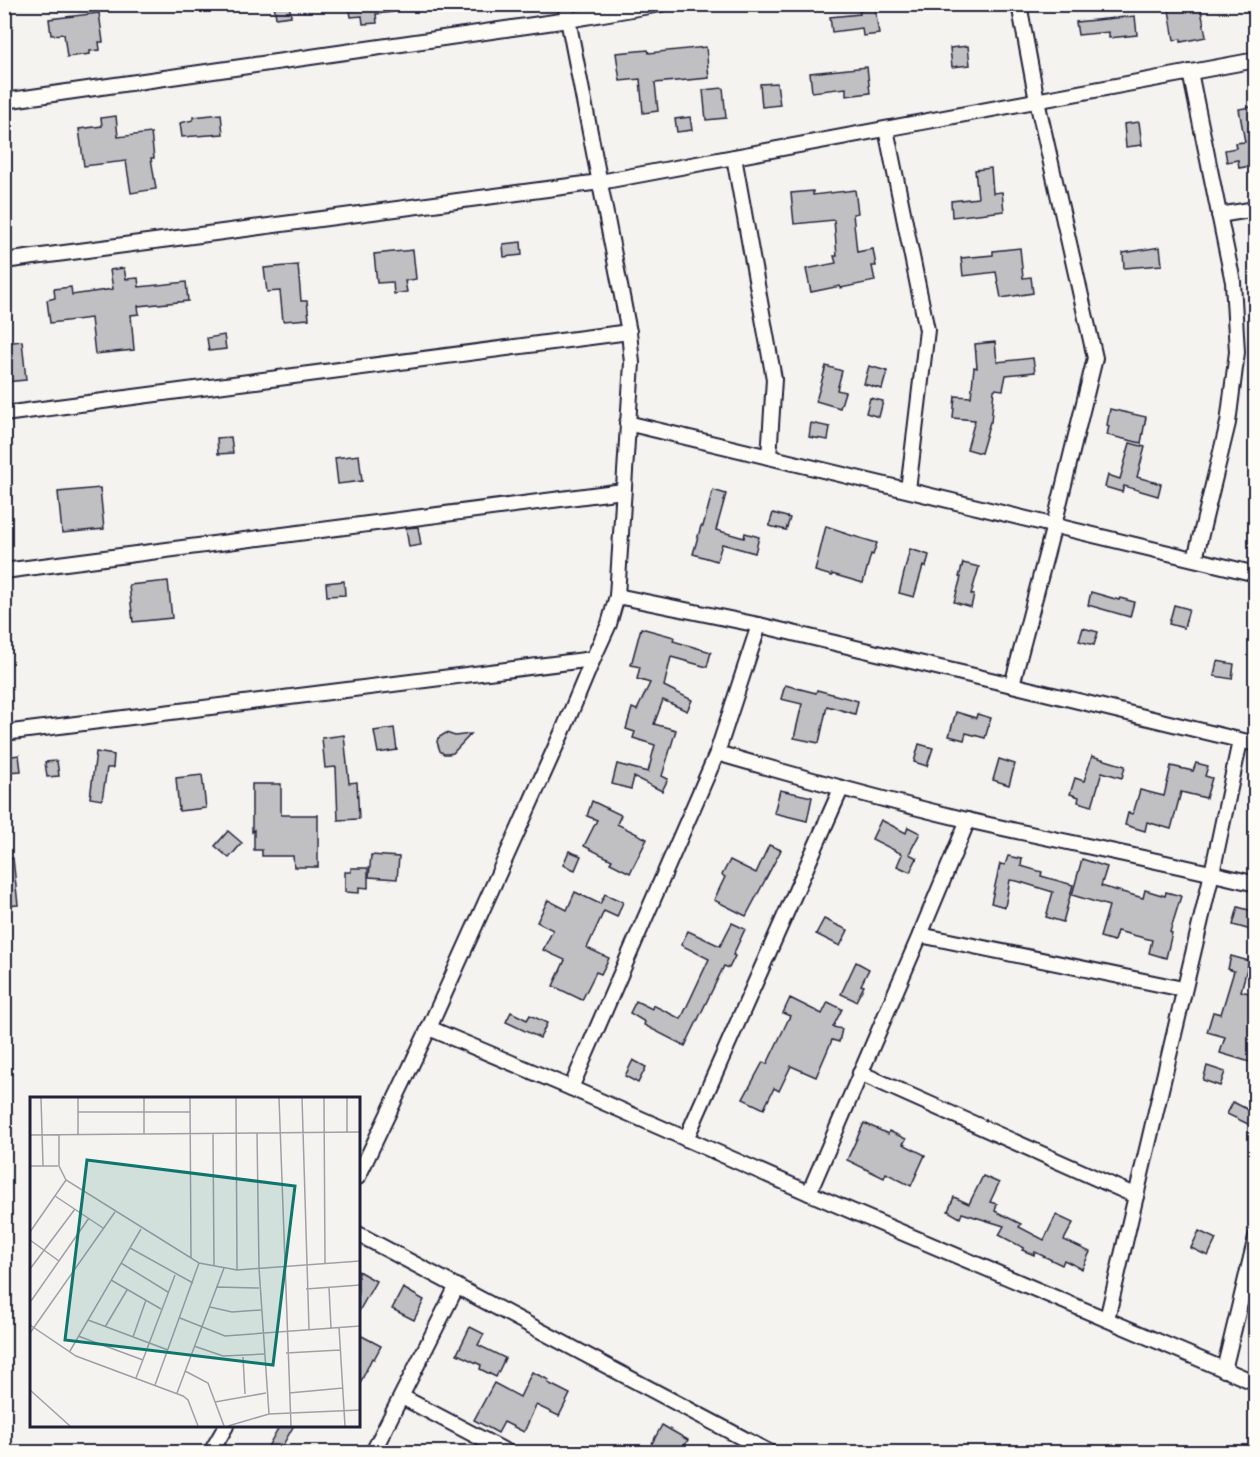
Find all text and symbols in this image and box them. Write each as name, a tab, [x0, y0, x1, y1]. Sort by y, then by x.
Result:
inset map	[30, 1097, 360, 1427]

